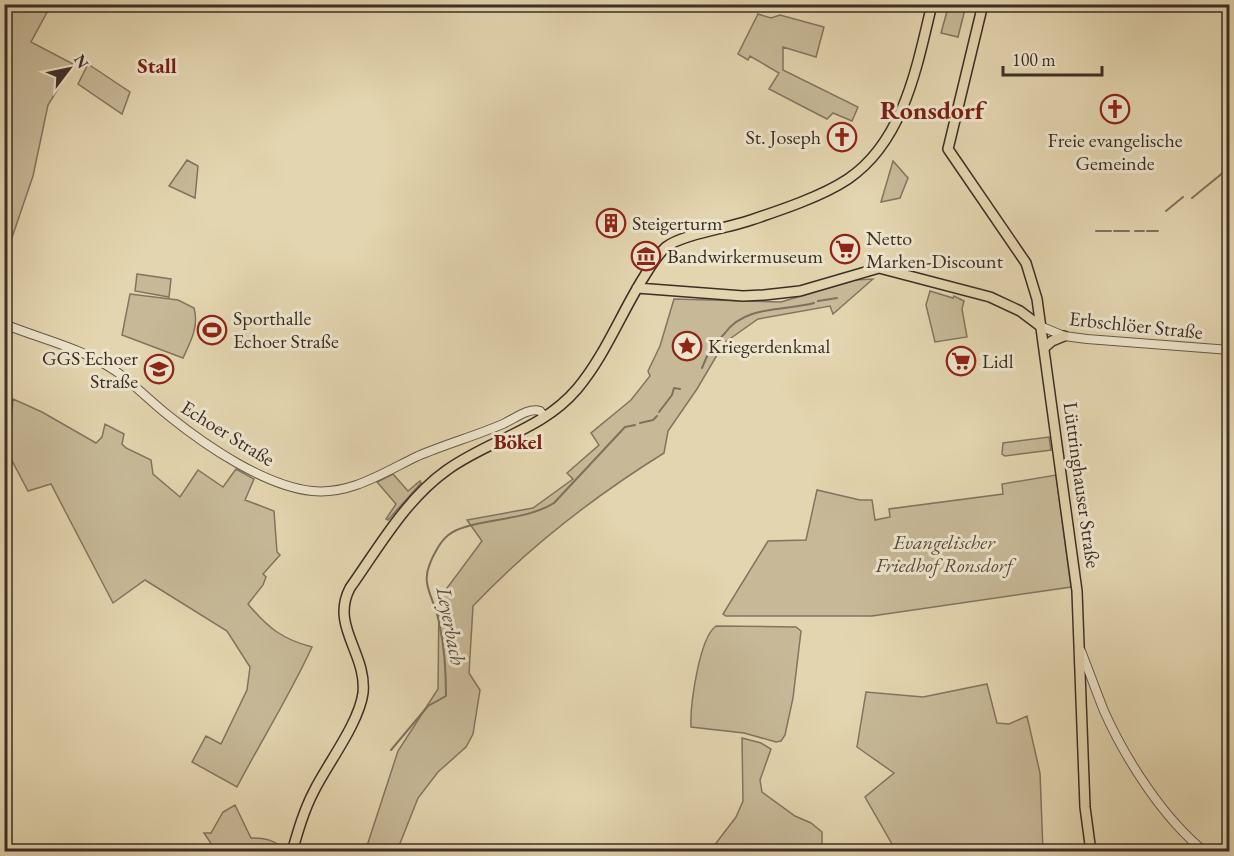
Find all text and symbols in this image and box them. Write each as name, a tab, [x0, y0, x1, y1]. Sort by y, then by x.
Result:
north arrow	[39, 39, 99, 99]
scale bar	[1003, 39, 1102, 77]
text: 100 m	[1012, 48, 1056, 71]
text: N	[69, 50, 94, 72]
district label: Stall	[137, 52, 177, 79]
district label: Ronsdorf	[880, 93, 988, 127]
church icon: Freie evangelische Gemeinde	[1099, 93, 1131, 125]
church icon: St. Joseph	[826, 121, 858, 153]
place label: St. Joseph	[745, 124, 821, 150]
place label: Freie evangelische Gemeinde	[1047, 127, 1183, 176]
building icon: Steigerturm	[595, 207, 627, 239]
place label: Steigerturm	[632, 210, 723, 236]
place label: Netto Marken-Discount	[866, 225, 1004, 274]
supermarket icon: Netto Marken-Discount	[829, 233, 861, 265]
museum icon: Bandwirkermuseum	[630, 240, 662, 272]
place label: Bandwirkermuseum	[667, 243, 823, 269]
place label: Sporthalle Echoer Straße	[233, 305, 339, 354]
street label: Erbschlöer Straße	[1068, 305, 1204, 345]
sports icon: Sporthalle Echoer Straße	[196, 314, 228, 346]
place icon: Kriegerdenkmal	[671, 330, 703, 362]
place label: Kriegerdenkmal	[708, 333, 831, 359]
place label: GGS Echoer Straße	[42, 345, 138, 394]
supermarket icon: Lidl	[945, 345, 977, 377]
place label: Lidl	[982, 348, 1014, 374]
school or university icon: GGS Echoer Straße	[143, 353, 175, 385]
street label: Echoer Straße	[176, 394, 280, 472]
street label: Lüttringhauser Straße	[1057, 400, 1107, 570]
district label: Bökel	[493, 428, 543, 455]
park label: Evangelischer Friedhof Ronsdorf	[874, 529, 1017, 578]
water label: Leyerbach	[430, 583, 472, 667]

